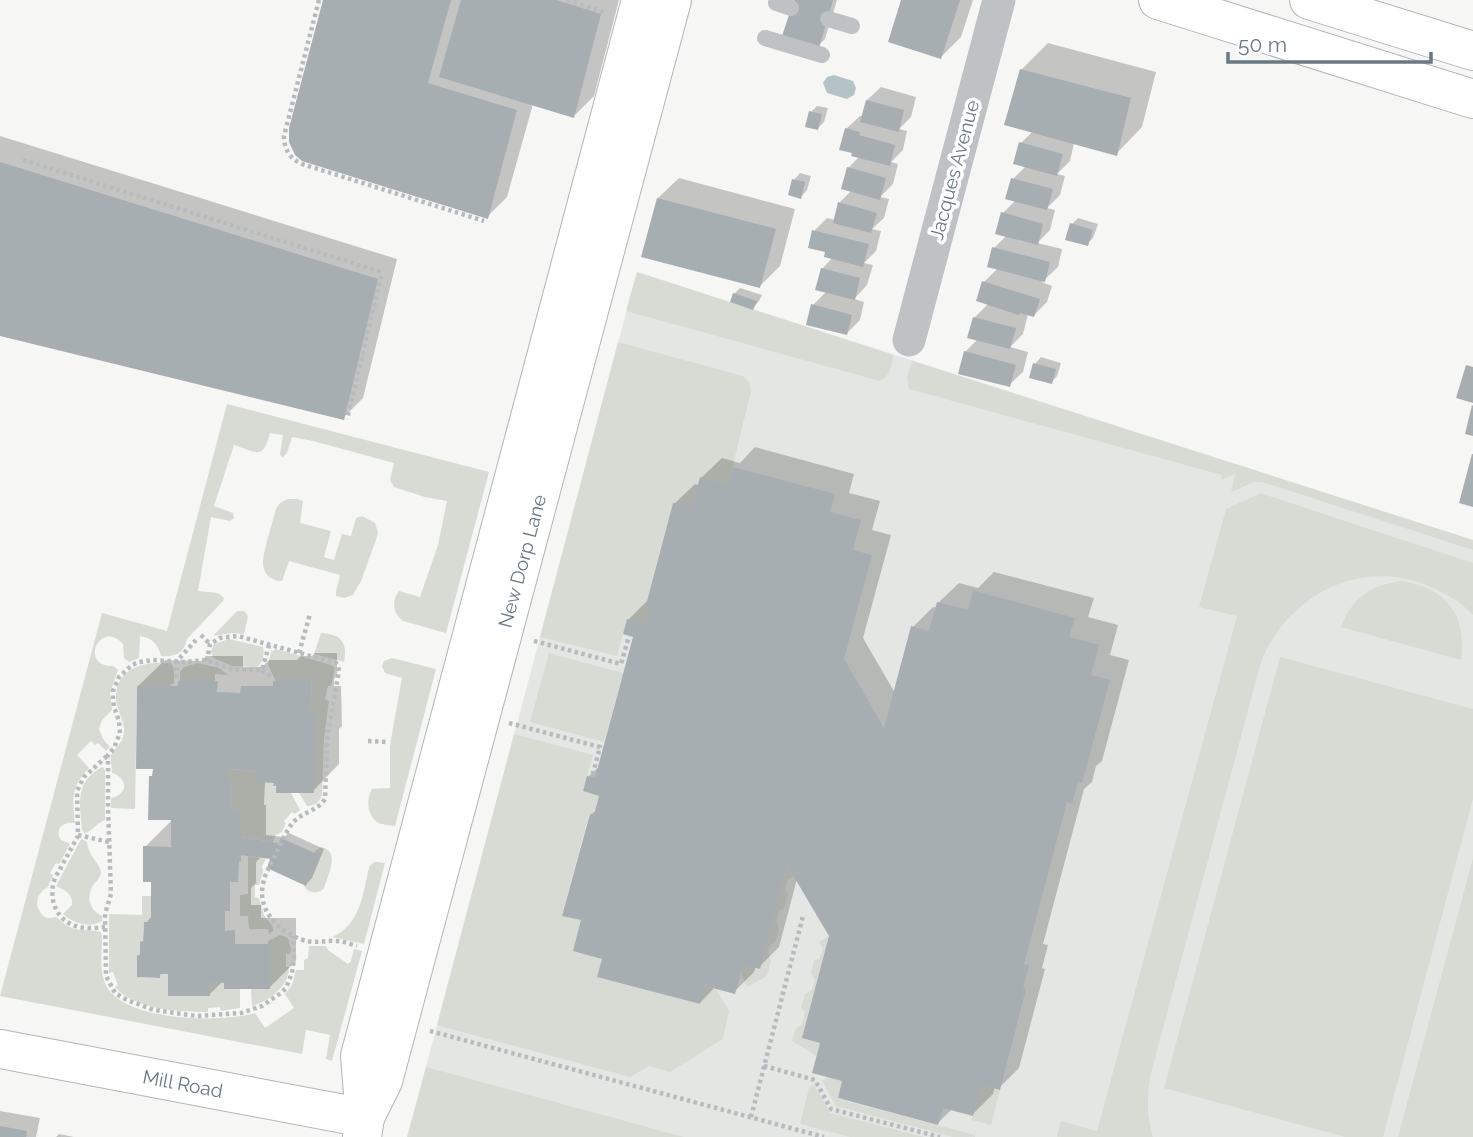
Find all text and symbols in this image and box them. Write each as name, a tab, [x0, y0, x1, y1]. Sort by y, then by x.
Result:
scale bar	[1228, 21, 1431, 65]
text: 50 m	[1238, 32, 1287, 57]
street label: Jacques Avenue	[925, 98, 983, 242]
street label: New Dorp Lane	[494, 492, 550, 630]
street label: Mill Road	[141, 1065, 225, 1102]

